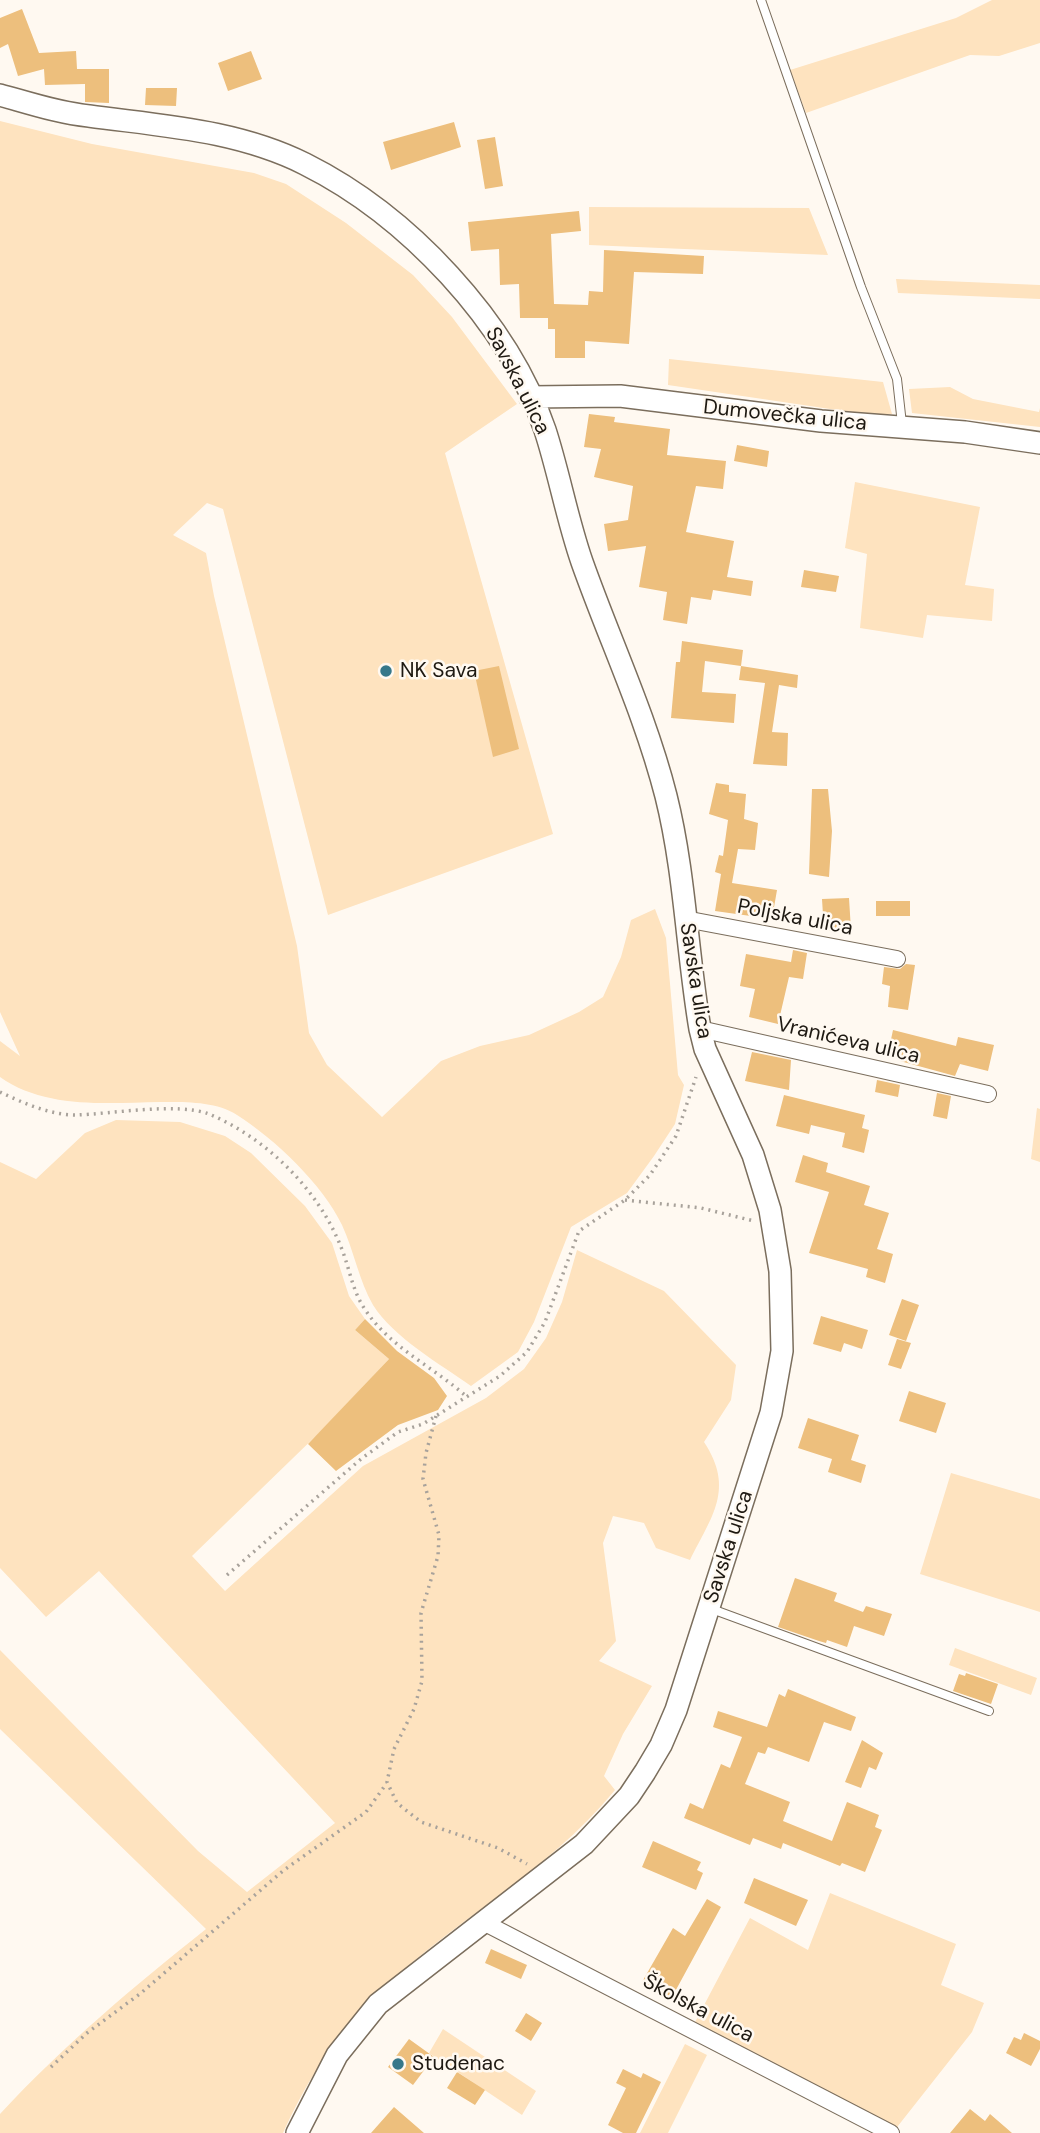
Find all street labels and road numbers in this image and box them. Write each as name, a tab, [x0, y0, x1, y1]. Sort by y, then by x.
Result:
street label: Savska ulica	[479, 323, 555, 439]
street label: Dumovečka ulica	[702, 395, 868, 437]
street label: Poljska ulica	[735, 894, 855, 942]
street label: Savska ulica	[673, 921, 717, 1041]
street label: Vranićeva ulica	[774, 1012, 922, 1070]
street label: Savska ulica	[699, 1487, 759, 1607]
street label: Školska ulica	[638, 1969, 758, 2049]

